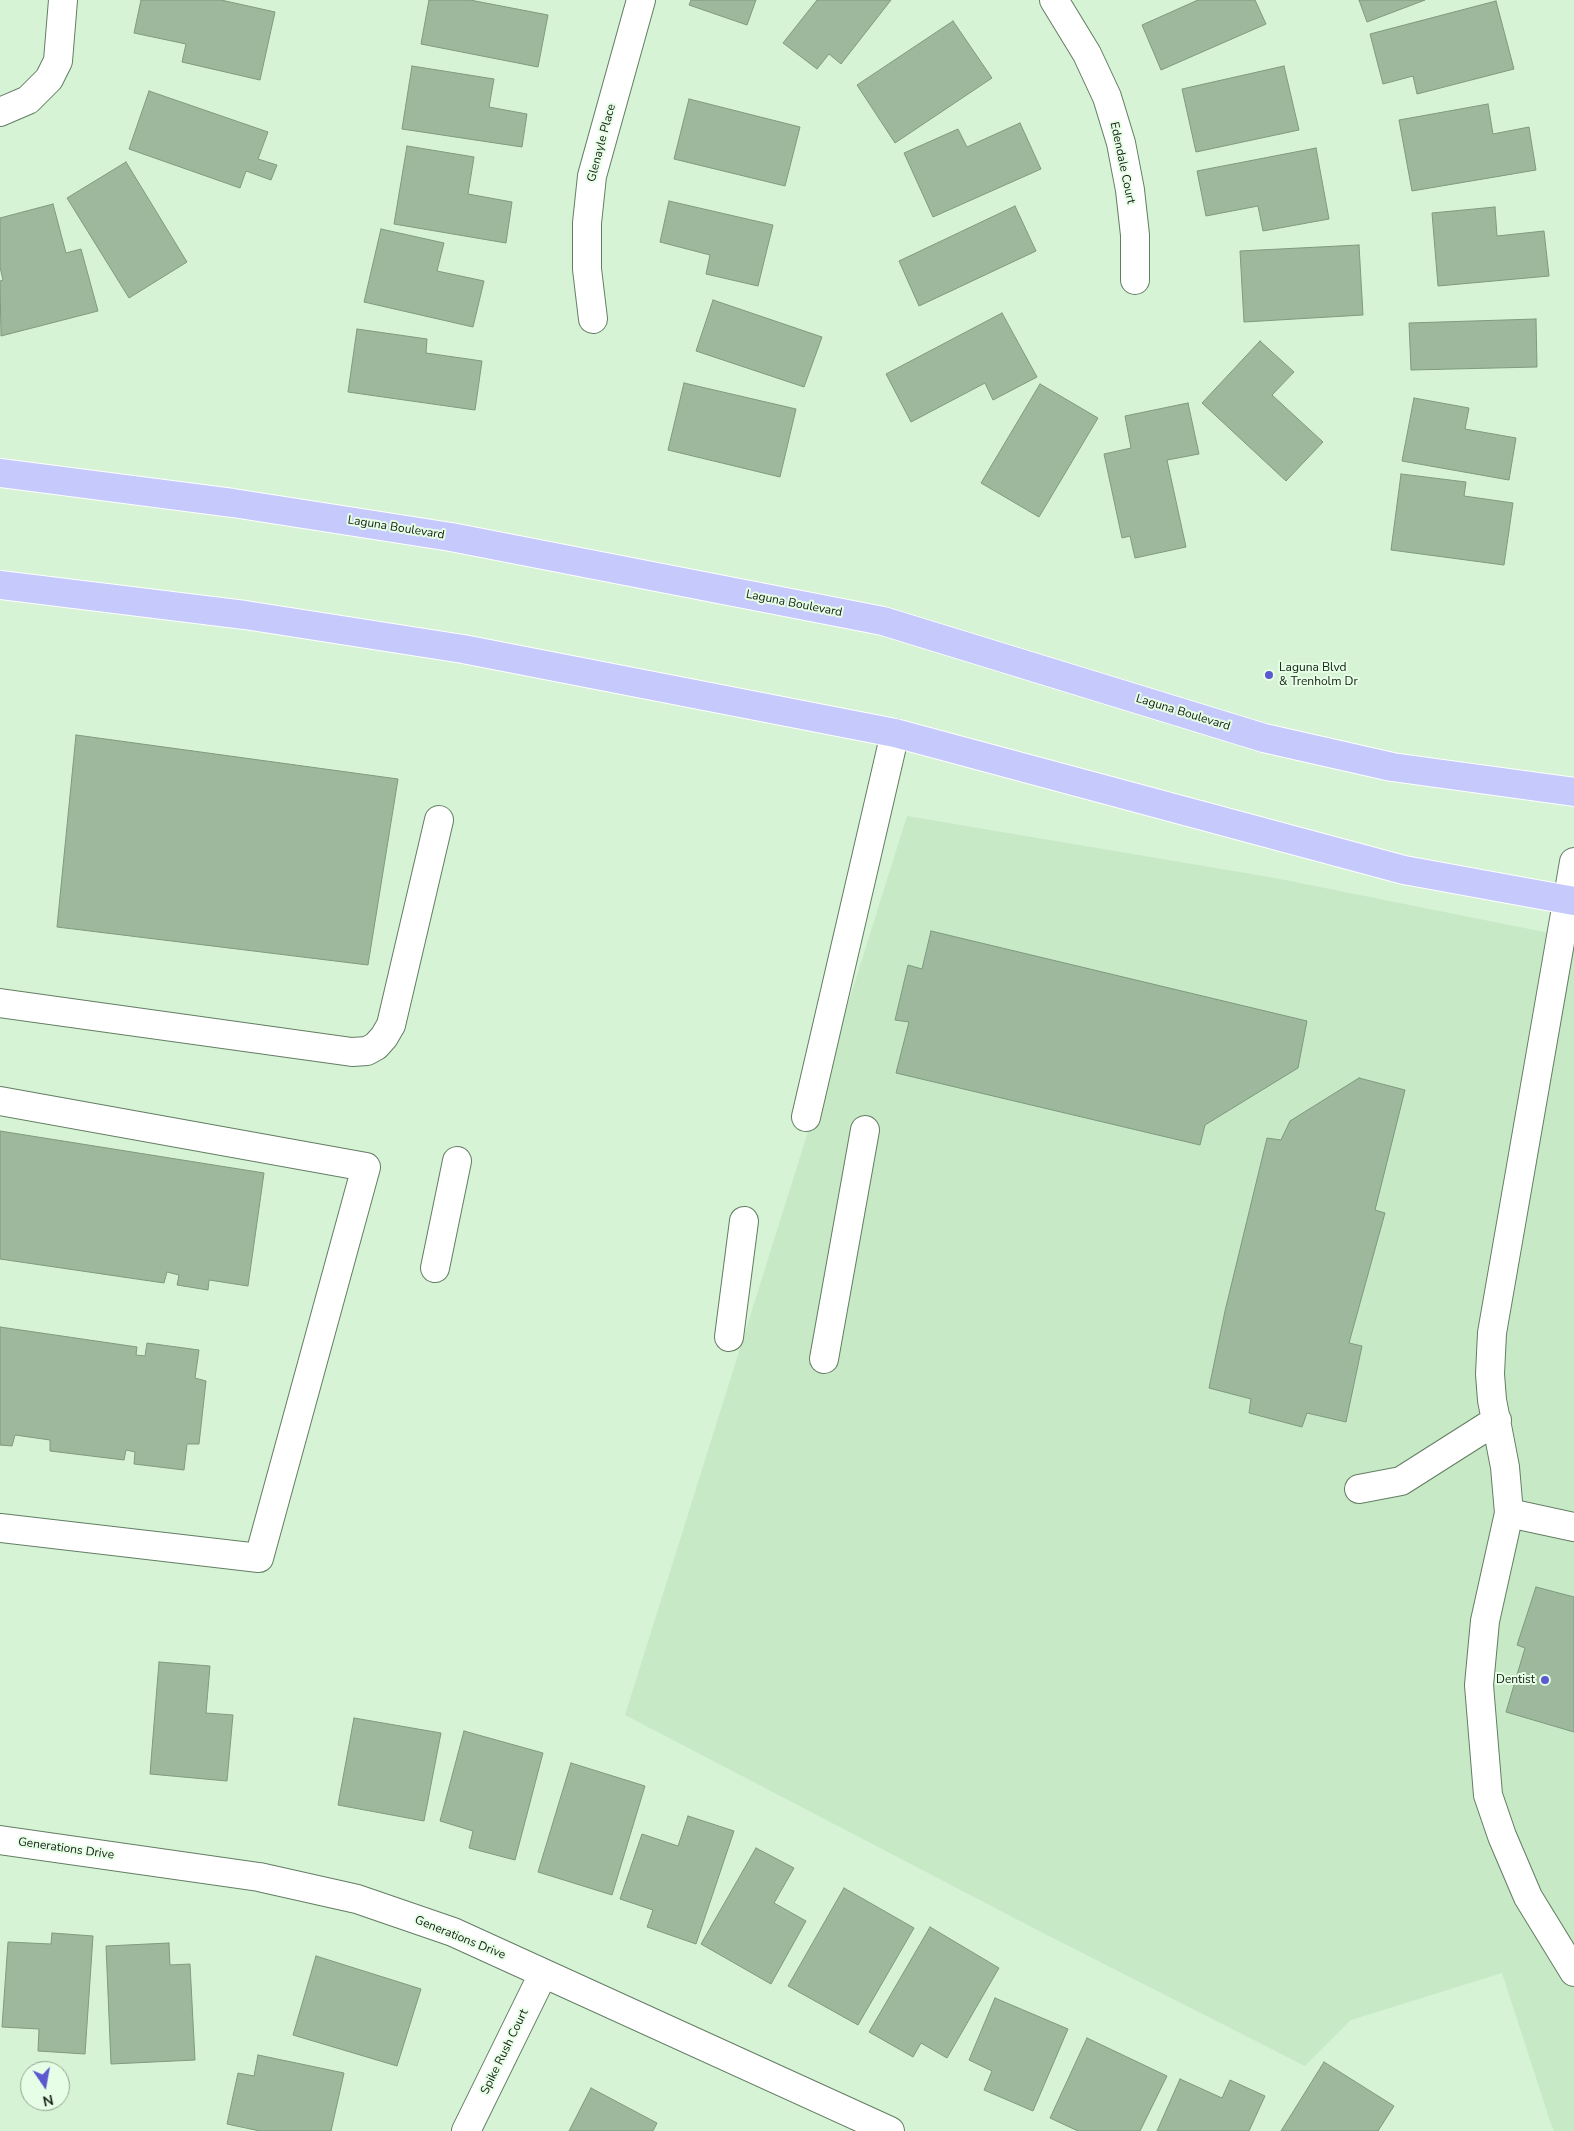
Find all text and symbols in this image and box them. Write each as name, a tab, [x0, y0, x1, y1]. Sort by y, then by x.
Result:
street label: Glenayle Place	[585, 102, 619, 184]
street label: Edendale Court	[1106, 121, 1138, 205]
street label: Laguna Boulevard	[347, 513, 445, 543]
street label: Laguna Boulevard	[745, 588, 843, 620]
place label: Laguna Blvd & Trenholm Dr	[1279, 661, 1358, 689]
marker: Laguna Blvd & Trenholm Dr	[1263, 669, 1275, 681]
street label: Laguna Boulevard	[1134, 692, 1232, 734]
place label: Dentist	[1496, 1673, 1535, 1687]
marker: Dentist	[1539, 1674, 1551, 1686]
street label: Generations Drive	[17, 1835, 115, 1863]
street label: Generations Drive	[412, 1913, 508, 1963]
street label: Spike Rush Court	[478, 2007, 532, 2097]
north arrow	[20, 2061, 70, 2111]
text: N	[41, 2090, 55, 2111]

